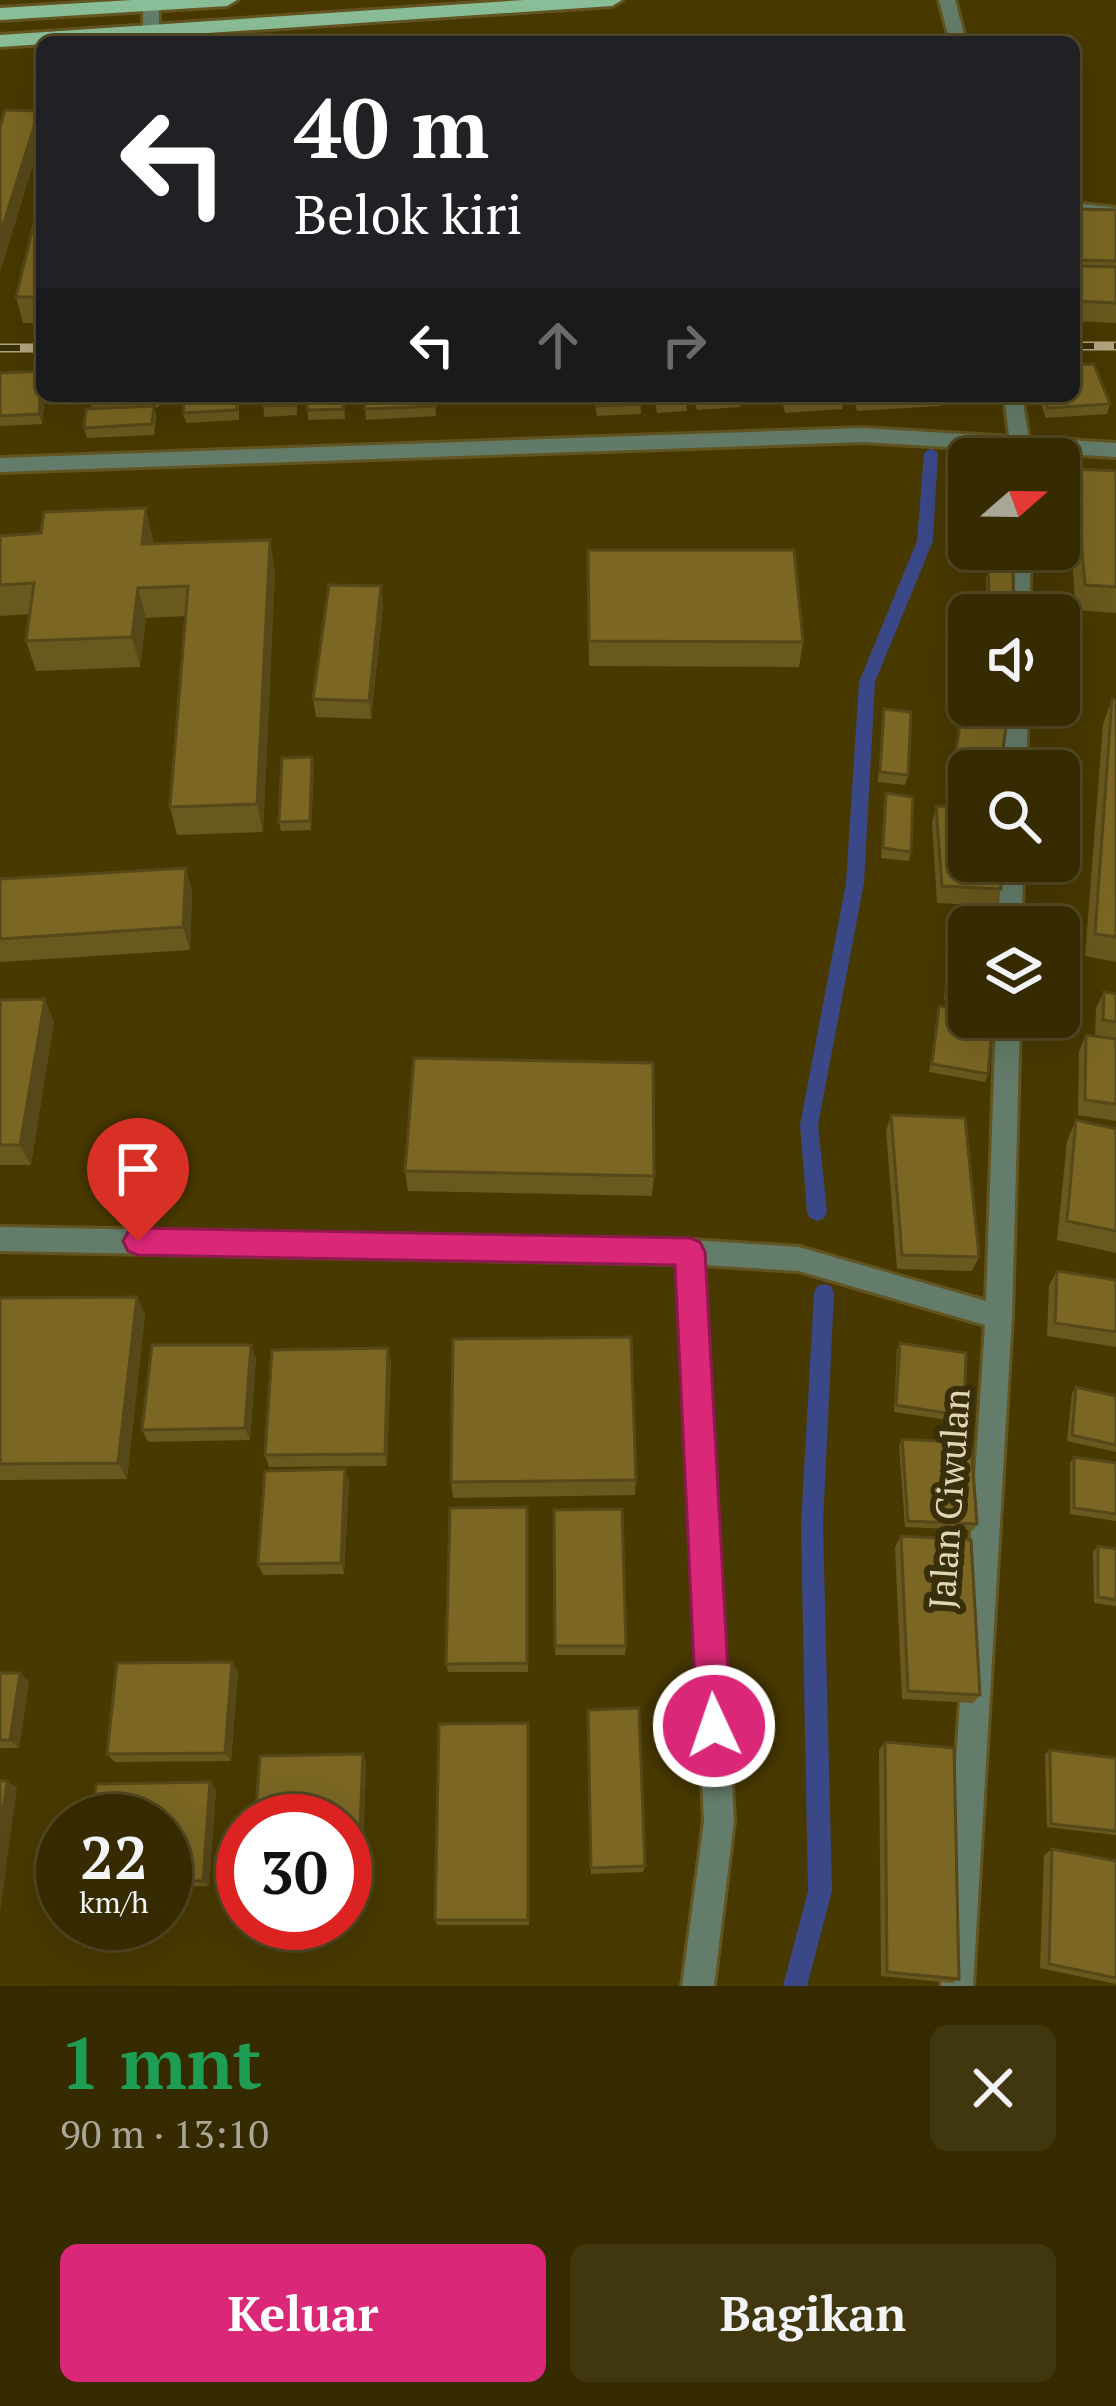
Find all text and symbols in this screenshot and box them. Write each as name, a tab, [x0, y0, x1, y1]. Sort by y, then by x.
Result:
text: 40 m	[294, 71, 489, 182]
icon: left	[96, 84, 252, 240]
text: Belok kiri	[294, 178, 523, 249]
icon: left	[399, 312, 465, 378]
icon: ahead	[525, 312, 591, 378]
icon: right	[651, 312, 717, 378]
north arrow	[948, 438, 1080, 570]
map controls	[948, 438, 1080, 1038]
button: sound	[948, 594, 1080, 726]
button: search	[948, 750, 1080, 882]
button: layers	[948, 906, 1080, 1038]
pin	[87, 1118, 189, 1241]
icon: arrive	[105, 1136, 171, 1202]
street label: Jalan Ciwulan	[917, 1387, 980, 1611]
position arrow	[651, 1663, 777, 1789]
speed limit sign: 30	[216, 1794, 372, 1950]
text: 22	[80, 1817, 148, 1896]
text: km/h	[79, 1882, 149, 1922]
text: 1 mnt	[60, 2014, 262, 2110]
button: close	[930, 2025, 1056, 2151]
text: 90 m · 13:10	[60, 2107, 269, 2159]
button: Keluar	[60, 2244, 546, 2382]
button: Bagikan	[570, 2244, 1056, 2382]

